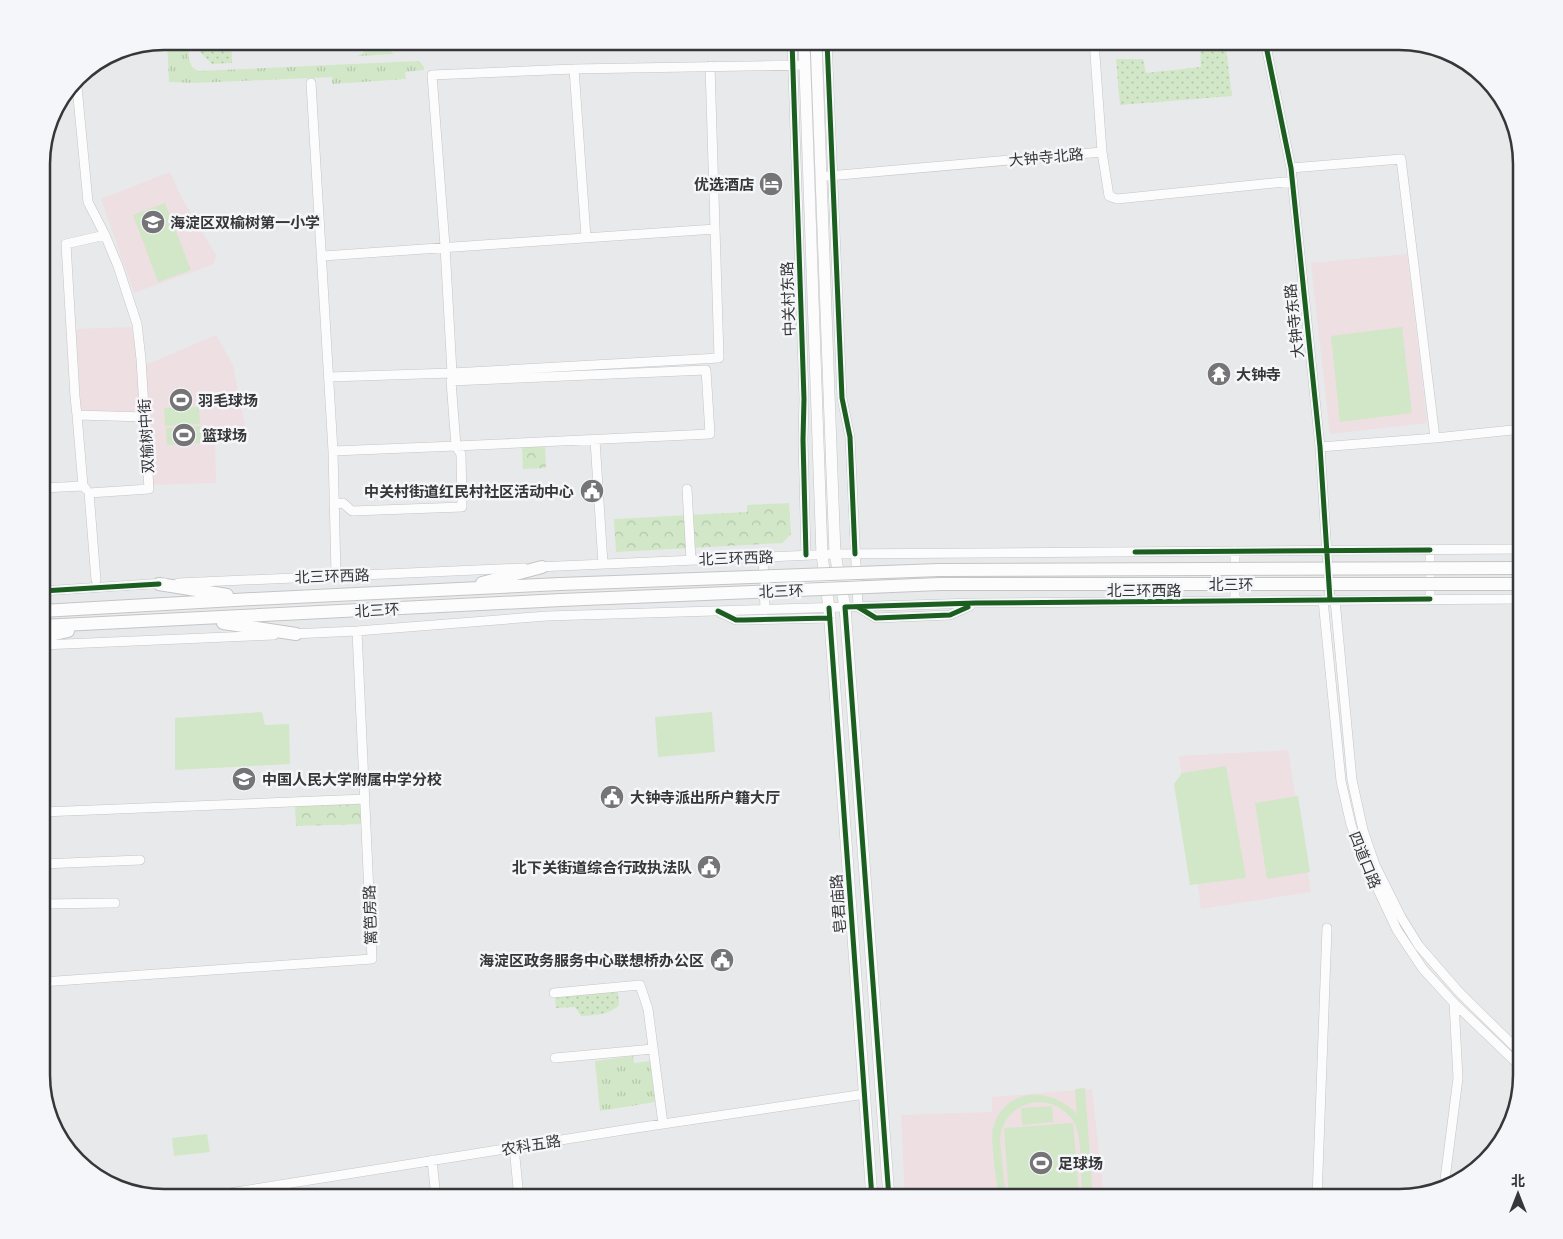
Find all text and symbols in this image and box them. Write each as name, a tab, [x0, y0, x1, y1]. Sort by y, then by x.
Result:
street label: 大钟寺北路	[1008, 144, 1084, 170]
hotel icon: 优选酒店	[758, 171, 784, 197]
place label: 优选酒店	[694, 175, 754, 194]
school or university icon: 海淀区双榆树第一小学	[140, 209, 166, 235]
place label: 海淀区双榆树第一小学	[170, 213, 320, 232]
street label: 中关村东路	[777, 261, 799, 337]
street label: 大钟寺东路	[1281, 283, 1307, 359]
temple icon: 大钟寺	[1206, 361, 1232, 387]
place label: 大钟寺	[1236, 365, 1281, 384]
sports icon: 羽毛球场	[168, 387, 194, 413]
place label: 羽毛球场	[198, 391, 258, 410]
street label: 双榆树中街	[135, 398, 157, 474]
sports icon: 篮球场	[171, 422, 197, 448]
place label: 篮球场	[202, 426, 247, 445]
public building icon: 中关村街道红民村社区活动中心	[579, 478, 605, 504]
place label: 中关村街道红民村社区活动中心	[364, 482, 574, 501]
street label: 北三环西路	[698, 547, 774, 569]
street label: 北三环西路	[294, 565, 370, 587]
street label: 北三环	[1208, 575, 1254, 594]
street label: 北三环	[758, 581, 804, 601]
street label: 北三环西路	[1106, 581, 1182, 600]
street label: 北三环	[354, 599, 400, 621]
school or university icon: 中国人民大学附属中学分校	[231, 766, 257, 792]
place label: 中国人民大学附属中学分校	[262, 770, 442, 789]
public building icon: 大钟寺派出所户籍大厅	[599, 784, 625, 810]
place label: 大钟寺派出所户籍大厅	[630, 788, 780, 807]
street label: 四道口路	[1345, 829, 1385, 891]
public building icon: 北下关街道综合行政执法队	[696, 854, 722, 880]
place label: 北下关街道综合行政执法队	[512, 858, 692, 877]
street label: 皂君庙路	[826, 873, 850, 935]
street label: 篱笆房路	[359, 885, 381, 945]
public building icon: 海淀区政务服务中心联想桥办公区	[709, 947, 735, 973]
place label: 海淀区政务服务中心联想桥办公区	[479, 951, 704, 970]
street label: 农科五路	[500, 1131, 562, 1159]
sports icon: 足球场	[1028, 1150, 1054, 1176]
place label: 足球场	[1058, 1154, 1103, 1173]
north arrow	[1493, 1169, 1543, 1219]
text: 北	[1511, 1172, 1525, 1190]

